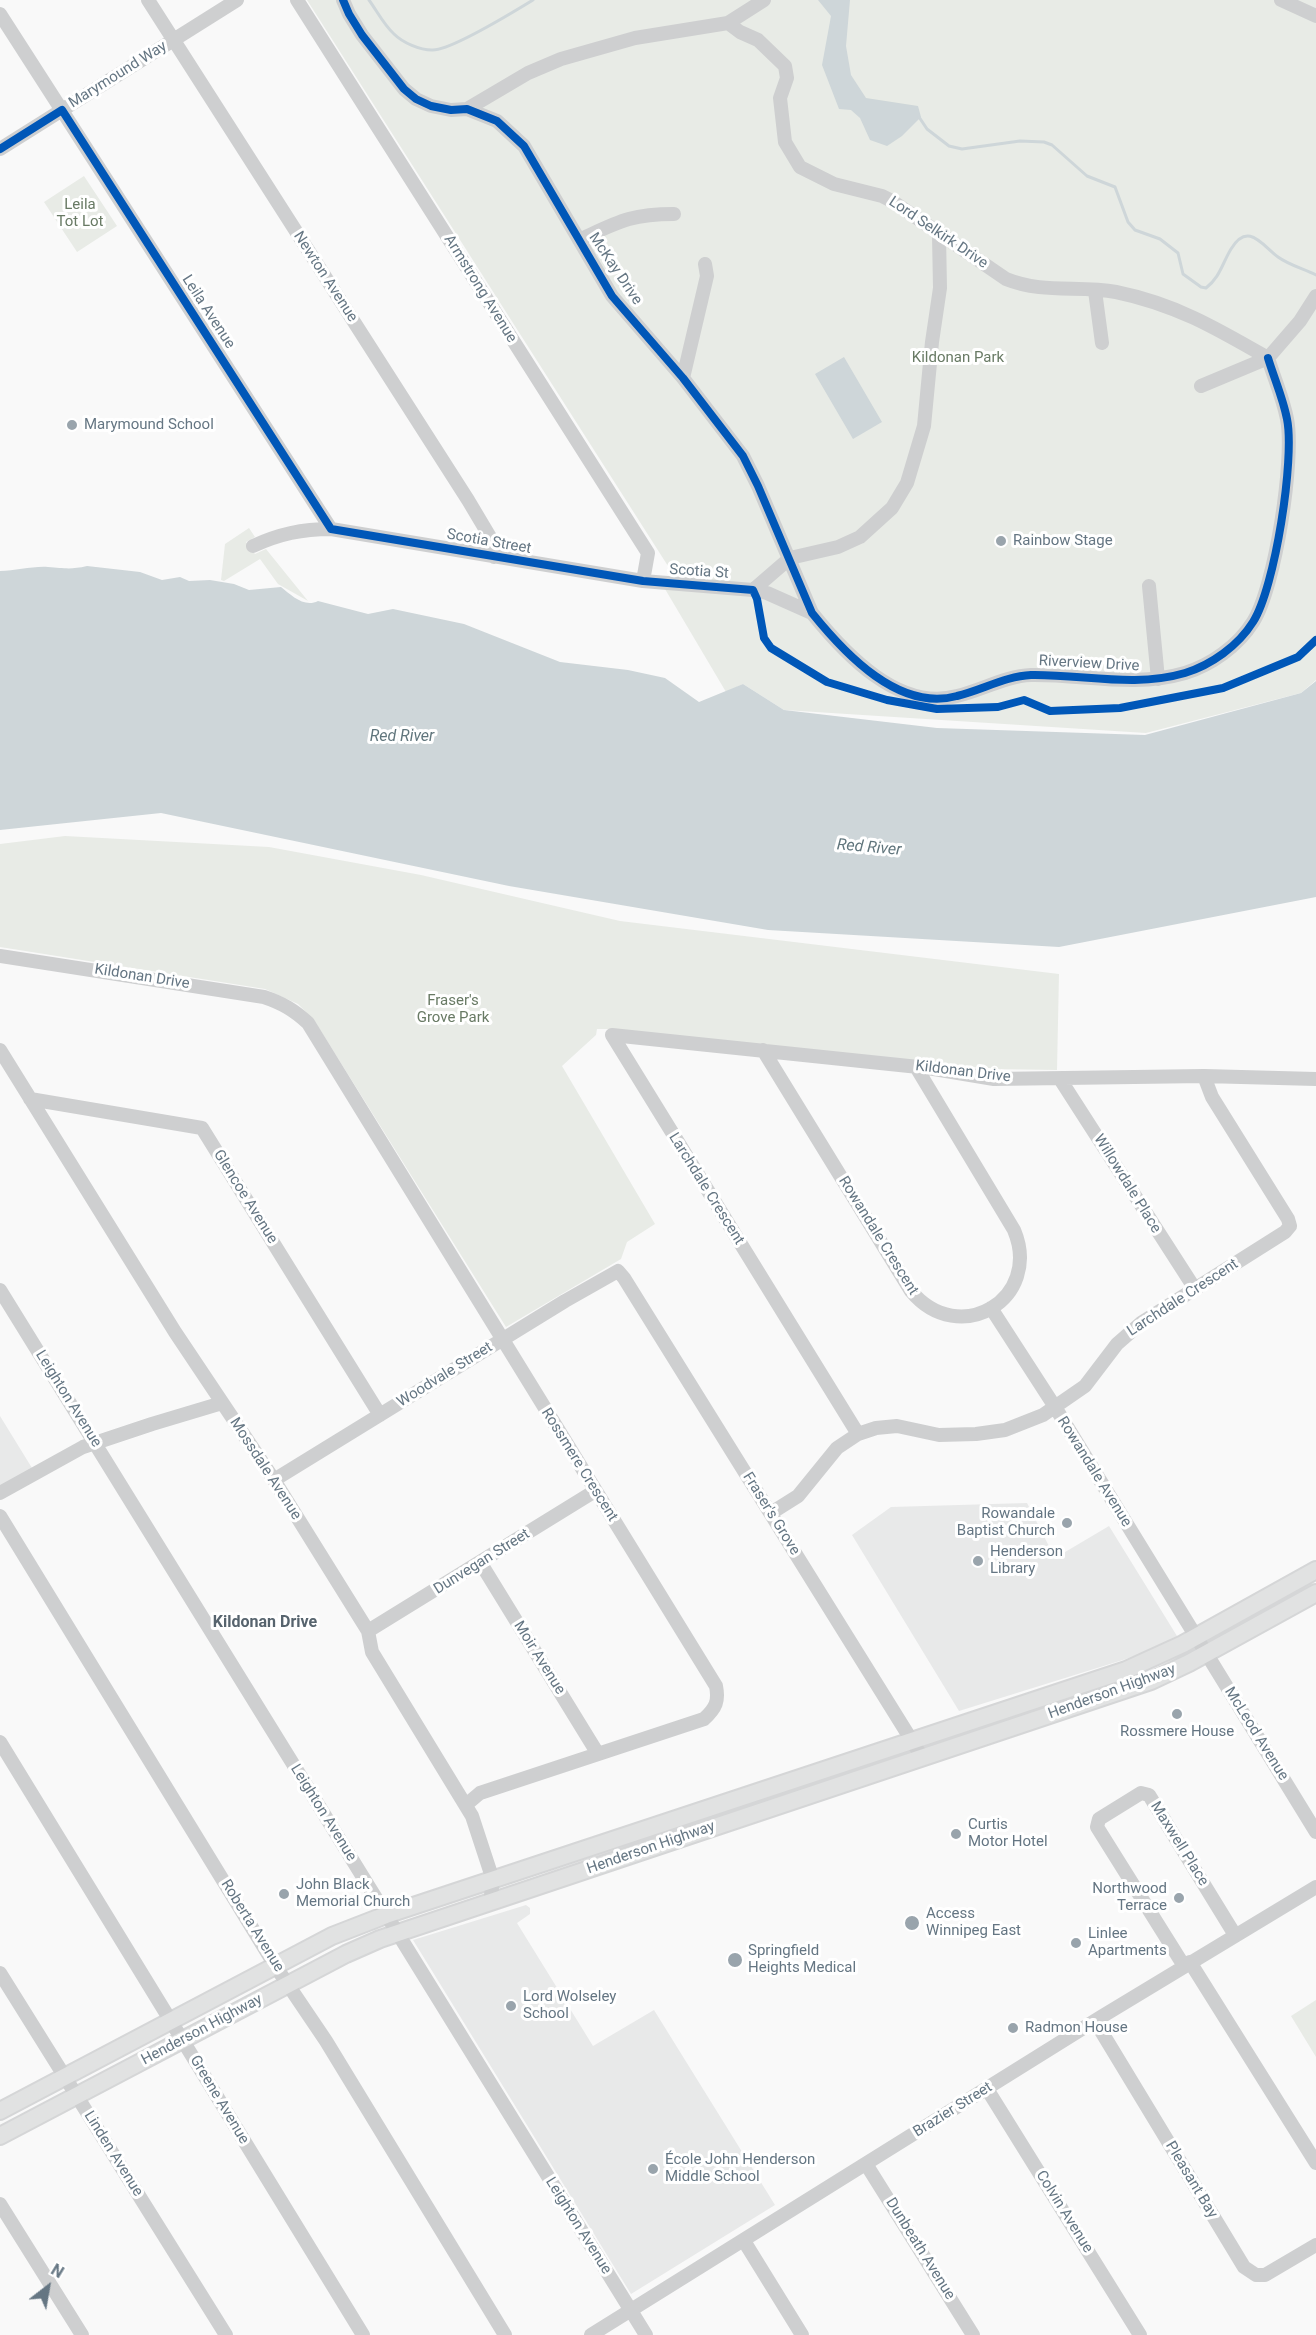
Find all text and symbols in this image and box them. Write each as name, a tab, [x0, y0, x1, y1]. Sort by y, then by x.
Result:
street label: Marymound Way	[66, 38, 170, 112]
street label: Lord Selkirk Drive	[885, 193, 991, 273]
park label: Leila Tot Lot	[57, 196, 103, 231]
street label: Newton Avenue	[289, 228, 361, 326]
street label: McKay Drive	[584, 230, 646, 308]
street label: Armstrong Avenue	[440, 232, 520, 346]
street label: Leila Avenue	[178, 272, 238, 352]
park label: Kildonan Park	[912, 349, 1004, 367]
place label: Marymound School	[84, 416, 214, 434]
marker: Marymound School	[65, 418, 79, 432]
street label: Scotia Street	[445, 526, 533, 558]
place label: Rainbow Stage	[1013, 532, 1113, 550]
marker: Rainbow Stage	[994, 534, 1008, 548]
street label: Scotia St	[669, 561, 729, 583]
street label: Riverview Drive	[1038, 652, 1140, 676]
water label: Red River	[370, 727, 434, 747]
water label: Red River	[836, 836, 902, 860]
street label: Kildonan Drive	[93, 961, 191, 993]
park label: Fraser's Grove Park	[417, 992, 489, 1027]
street label: Kildonan Drive	[914, 1057, 1012, 1087]
street label: Larchdale Crescent	[664, 1130, 748, 1248]
street label: Willowdale Place	[1089, 1131, 1165, 1237]
street label: Glencoe Avenue	[209, 1147, 281, 1247]
street label: Rowandale Crescent	[834, 1173, 922, 1299]
street label: Larchdale Crescent	[1124, 1255, 1242, 1341]
street label: Woodvale Street	[394, 1339, 496, 1411]
street label: Leighton Avenue	[31, 1347, 105, 1451]
street label: Rossmere Crescent	[537, 1405, 621, 1525]
street label: Rowandale Avenue	[1053, 1414, 1135, 1530]
street label: Mossdale Avenue	[225, 1415, 305, 1523]
street label: Fraser's Grove	[738, 1469, 804, 1559]
place label: Rowandale Baptist Church	[957, 1505, 1055, 1540]
marker: Rowandale Baptist Church	[1060, 1516, 1074, 1530]
street label: Dunvegan Street	[431, 1525, 533, 1599]
place label: Henderson Library	[990, 1543, 1063, 1578]
marker: Henderson Library	[971, 1554, 985, 1568]
district label: Kildonan Drive	[213, 1613, 317, 1633]
street label: Moir Avenue	[509, 1618, 569, 1698]
street label: Henderson Highway	[1046, 1661, 1178, 1723]
street label: McLeod Avenue	[1220, 1684, 1292, 1784]
marker: Rossmere House	[1170, 1707, 1184, 1721]
place label: Rossmere House	[1120, 1723, 1234, 1741]
street label: Leighton Avenue	[286, 1761, 360, 1865]
street label: Maxwell Place	[1146, 1799, 1212, 1889]
place label: Curtis Motor Hotel	[968, 1816, 1048, 1851]
street label: Henderson Highway	[585, 1818, 717, 1878]
marker: Curtis Motor Hotel	[949, 1827, 963, 1841]
place label: John Black Memorial Church	[296, 1876, 410, 1911]
street label: Roberta Avenue	[216, 1877, 288, 1975]
place label: Northwood Terrace	[1092, 1880, 1167, 1915]
marker: John Black Memorial Church	[277, 1887, 291, 1901]
marker: Northwood Terrace	[1172, 1891, 1186, 1905]
place label: Access Winnipeg East	[926, 1905, 1021, 1940]
marker: Access Winnipeg East	[903, 1914, 921, 1932]
place label: Linlee Apartments	[1088, 1925, 1167, 1960]
marker: Linlee Apartments	[1069, 1936, 1083, 1950]
place label: Springfield Heights Medical	[748, 1942, 856, 1977]
marker: Springfield Heights Medical	[726, 1951, 744, 1969]
place label: Lord Wolseley School	[523, 1988, 616, 2023]
street label: Henderson Highway	[139, 1991, 265, 2069]
marker: Lord Wolseley School	[504, 1999, 518, 2013]
place label: Radmon House	[1025, 2019, 1128, 2037]
marker: Radmon House	[1006, 2021, 1020, 2035]
street label: Greene Avenue	[186, 2052, 252, 2148]
street label: Brazier Street	[910, 2079, 996, 2141]
street label: Linden Avenue	[80, 2108, 146, 2200]
street label: Pleasant Bay	[1161, 2138, 1221, 2222]
place label: École John Henderson Middle School	[665, 2151, 815, 2186]
marker: École John Henderson Middle School	[646, 2162, 660, 2176]
street label: Colvin Avenue	[1031, 2167, 1097, 2257]
street label: Leighton Avenue	[541, 2174, 615, 2278]
street label: Dunbeath Avenue	[881, 2195, 959, 2303]
north arrow	[18, 2257, 78, 2317]
text: N	[48, 2260, 67, 2282]

